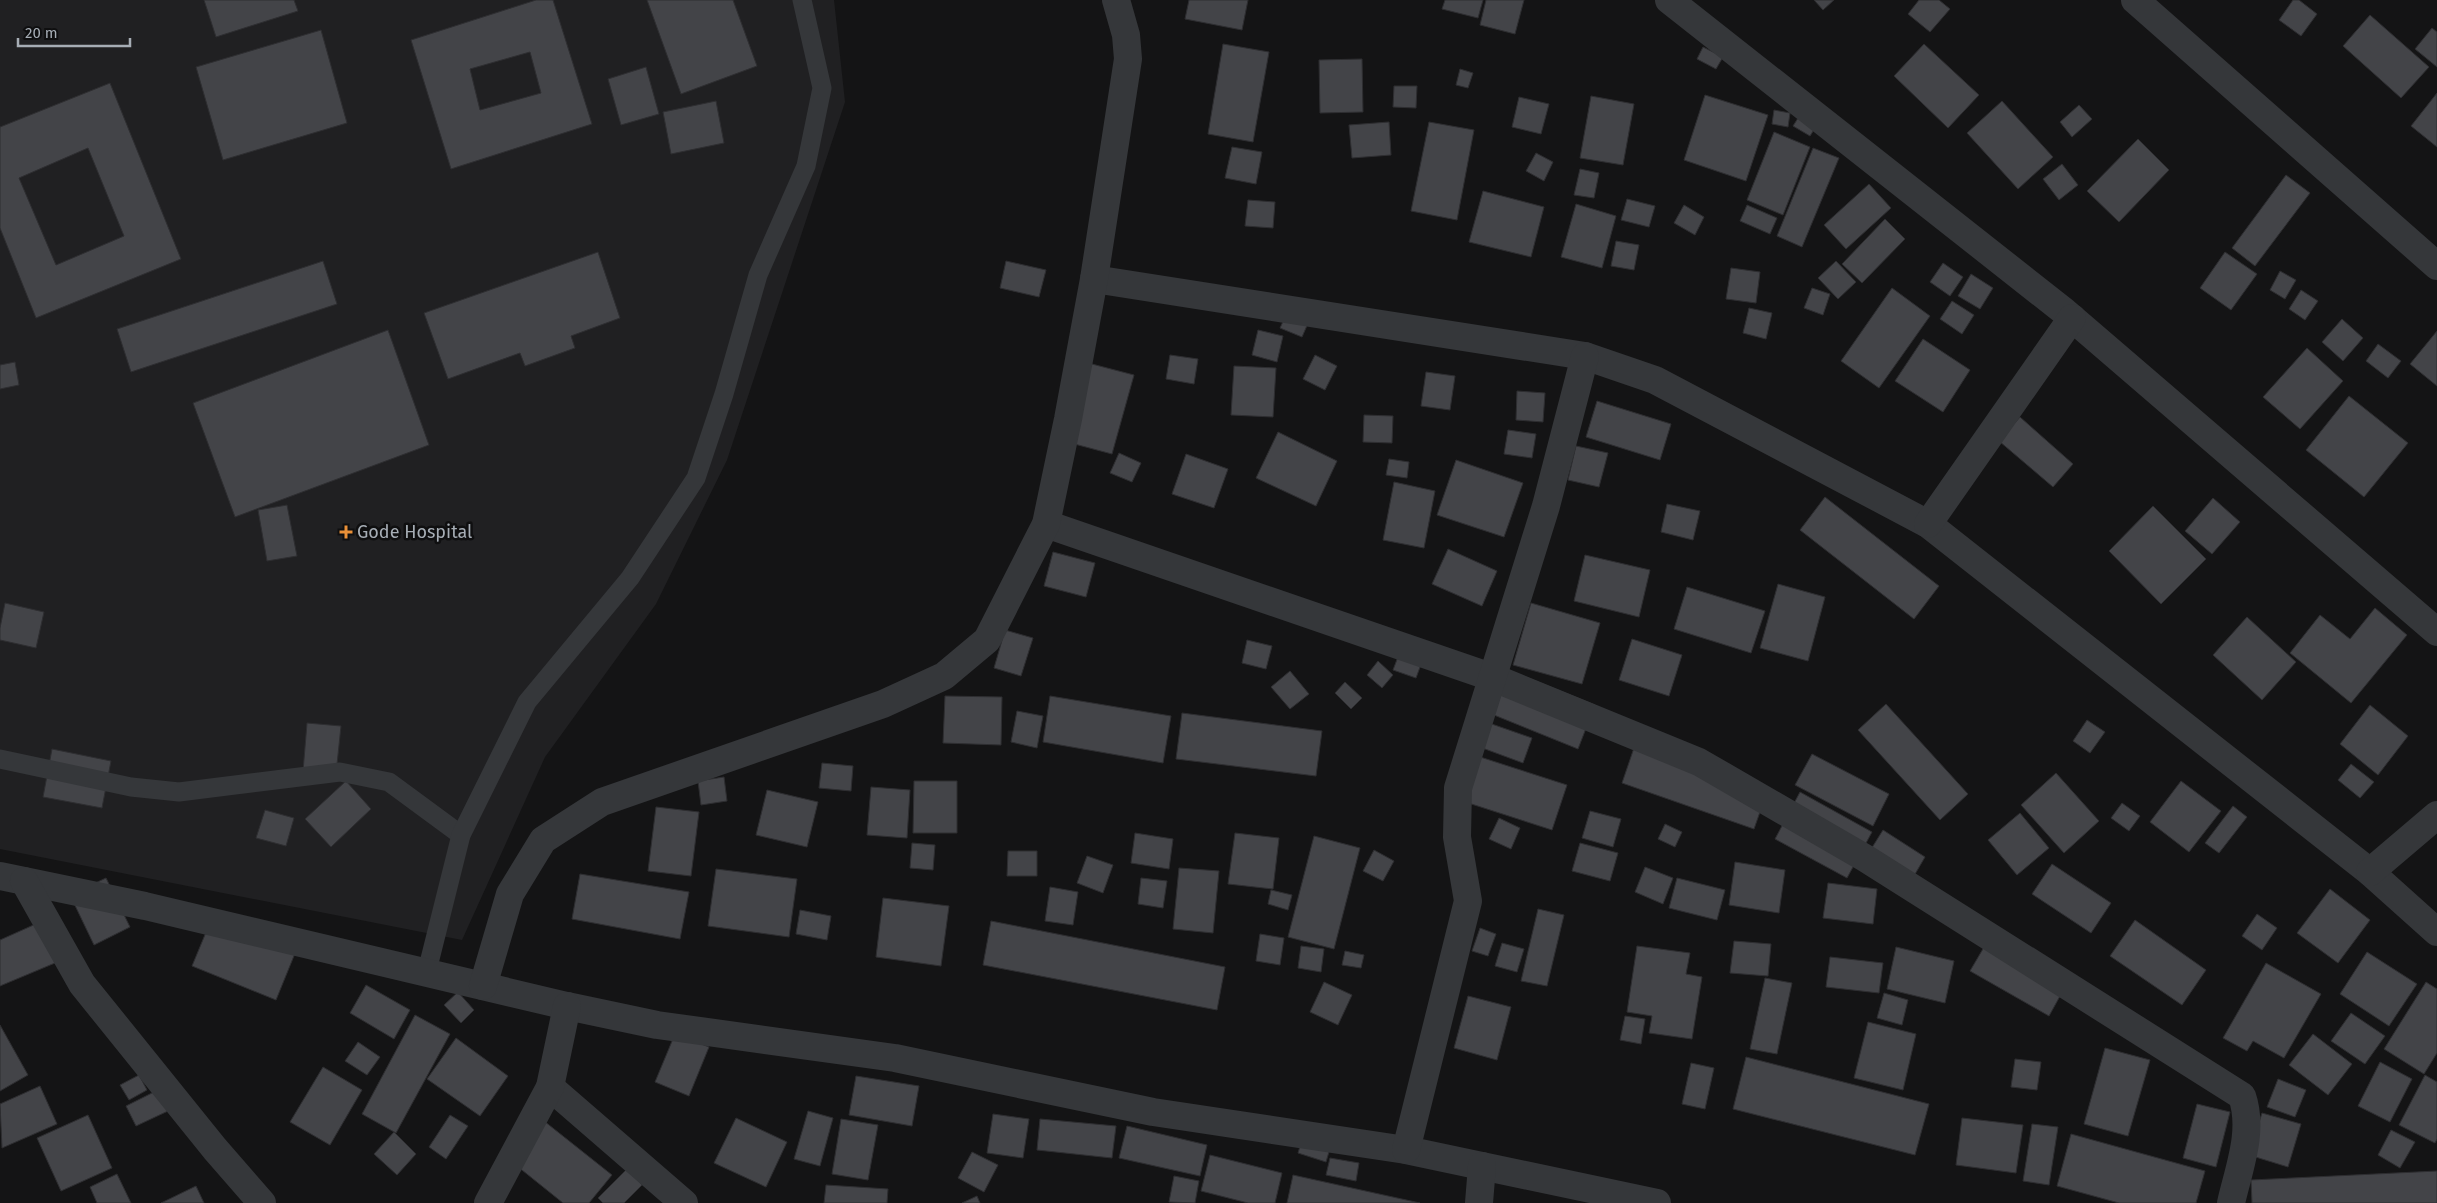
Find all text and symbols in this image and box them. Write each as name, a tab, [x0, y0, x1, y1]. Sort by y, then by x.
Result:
scale bar	[18, 15, 130, 47]
text: 20 m	[25, 24, 58, 42]
place label: Gode Hospital	[357, 521, 472, 543]
marker: Gode Hospital	[339, 525, 353, 539]

